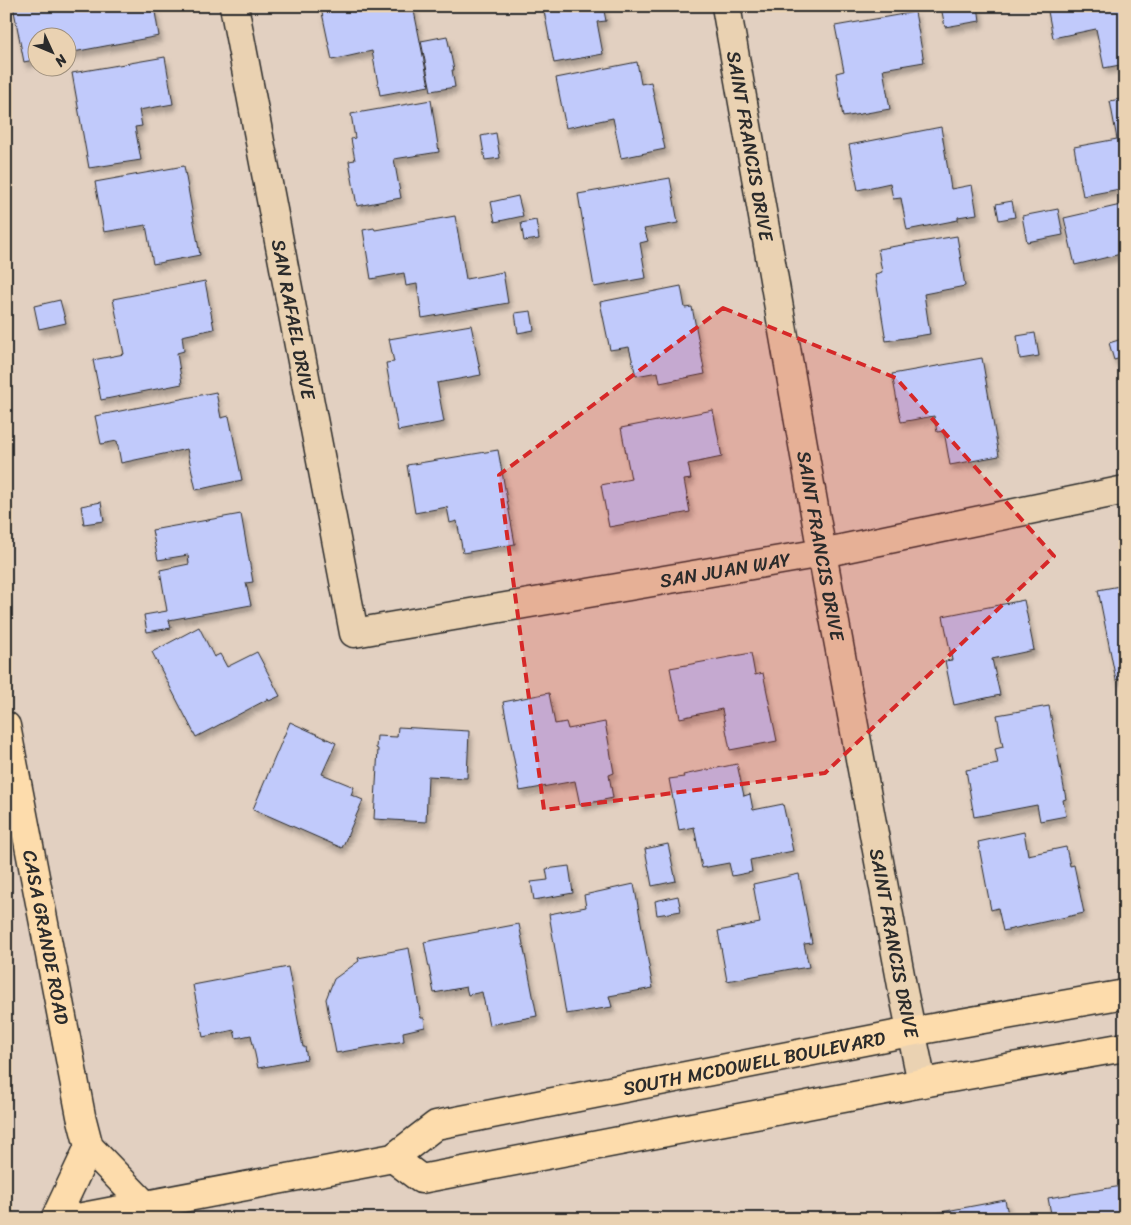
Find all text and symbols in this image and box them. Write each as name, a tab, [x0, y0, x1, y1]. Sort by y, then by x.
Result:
north arrow	[28, 28, 78, 78]
text: N	[48, 48, 74, 73]
street label: SAINT FRANCIS DRIVE	[717, 48, 783, 245]
street label: SAN RAFAEL DRIVE	[262, 236, 325, 404]
street label: SAINT FRANCIS DRIVE	[787, 448, 854, 645]
street label: SAN JUAN WAY	[657, 543, 794, 597]
street label: SAINT FRANCIS DRIVE	[860, 845, 929, 1042]
street label: CASA GRANDE ROAD	[13, 847, 79, 1028]
street label: SOUTH MCDOWELL BOULEVARD	[620, 1021, 889, 1105]

